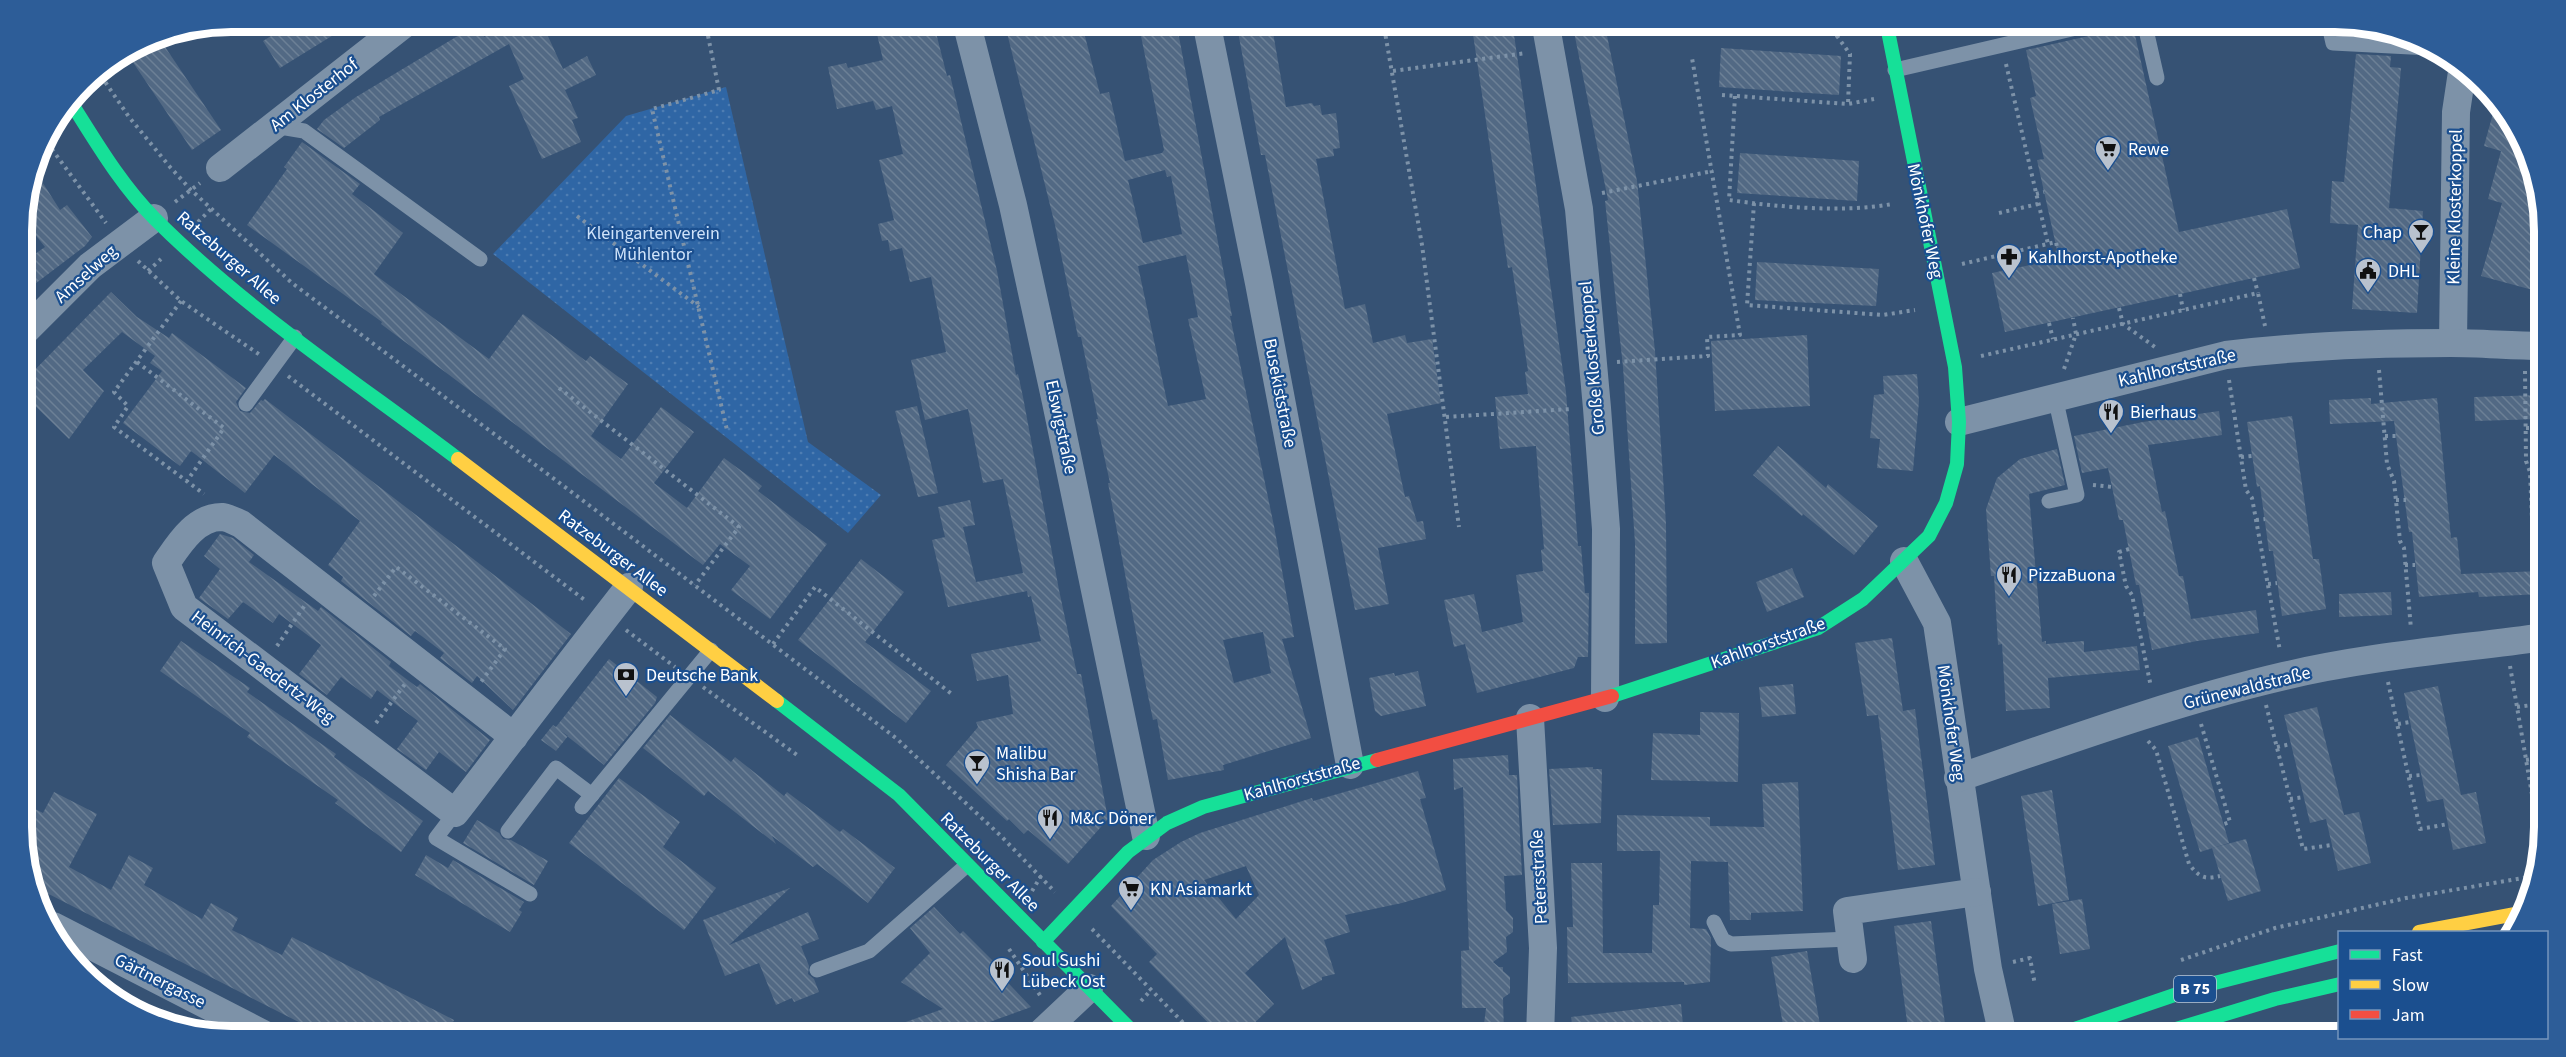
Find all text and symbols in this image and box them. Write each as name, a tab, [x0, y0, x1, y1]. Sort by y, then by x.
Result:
street label: Am Klosterhof	[265, 52, 364, 137]
street label: Kleine Klosterkoppel	[2441, 129, 2469, 285]
supermarket icon: Rewe	[2093, 134, 2123, 172]
place label: Rewe	[2128, 137, 2169, 162]
street label: Mönkhofer Weg	[1901, 161, 1949, 281]
street label: Ratzeburger Allee	[171, 205, 287, 311]
bar icon: Chap	[2406, 217, 2436, 255]
place label: Chap	[2363, 220, 2402, 245]
park label: Kleingartenverein Mühlentor	[586, 221, 720, 267]
street label: Amselweg	[49, 239, 123, 309]
pharmacy icon: Kahlhorst-Apotheke	[1994, 242, 2024, 280]
place label: Kahlhorst-Apotheke	[2028, 245, 2178, 270]
public building icon: DHL	[2353, 256, 2383, 294]
place label: DHL	[2388, 259, 2420, 284]
street label: Große Klosterkoppel	[1573, 280, 1611, 436]
street label: Busekiststraße	[1257, 336, 1303, 450]
street label: Kahlhorststraße	[2116, 342, 2238, 394]
street label: Elswigstraße	[1039, 378, 1083, 476]
restaurant icon: Bierhaus	[2096, 397, 2126, 435]
place label: Bierhaus	[2130, 400, 2196, 425]
street label: Ratzeburger Allee	[553, 503, 673, 603]
restaurant icon: PizzaBuona	[1994, 560, 2024, 598]
place label: PizzaBuona	[2028, 563, 2116, 588]
street label: Heinrich-Gaedertz-Weg	[186, 605, 340, 729]
street label: Kahlhorststraße	[1707, 611, 1829, 675]
bank icon: Deutsche Bank	[611, 660, 641, 698]
street label: Grünewaldstraße	[2181, 660, 2313, 716]
place label: Deutsche Bank	[646, 663, 758, 688]
street label: Mönkhofer Weg	[1930, 663, 1972, 783]
place label: Malibu Shisha Bar	[996, 741, 1076, 787]
bar icon: Malibu Shisha Bar	[962, 748, 992, 786]
street label: Kahlhorststraße	[1241, 750, 1363, 808]
restaurant icon: M&C Döner	[1035, 803, 1065, 841]
place label: M&C Döner	[1070, 806, 1155, 831]
street label: Ratzeburger Allee	[935, 807, 1045, 917]
street label: Petersstraße	[1524, 829, 1554, 925]
supermarket icon: KN Asiamarkt	[1116, 874, 1146, 912]
place label: KN Asiamarkt	[1150, 877, 1252, 902]
legend	[2338, 931, 2548, 1039]
text: Fast	[2392, 943, 2423, 968]
street label: Gärtnergasse	[110, 947, 210, 1015]
place label: Soul Sushi Lübeck Ost	[1022, 948, 1105, 994]
restaurant icon: Soul Sushi Lübeck Ost	[987, 955, 1017, 993]
text: Slow	[2392, 973, 2429, 998]
road number: B 75	[2174, 976, 2216, 1002]
text: Jam	[2392, 1003, 2425, 1028]

